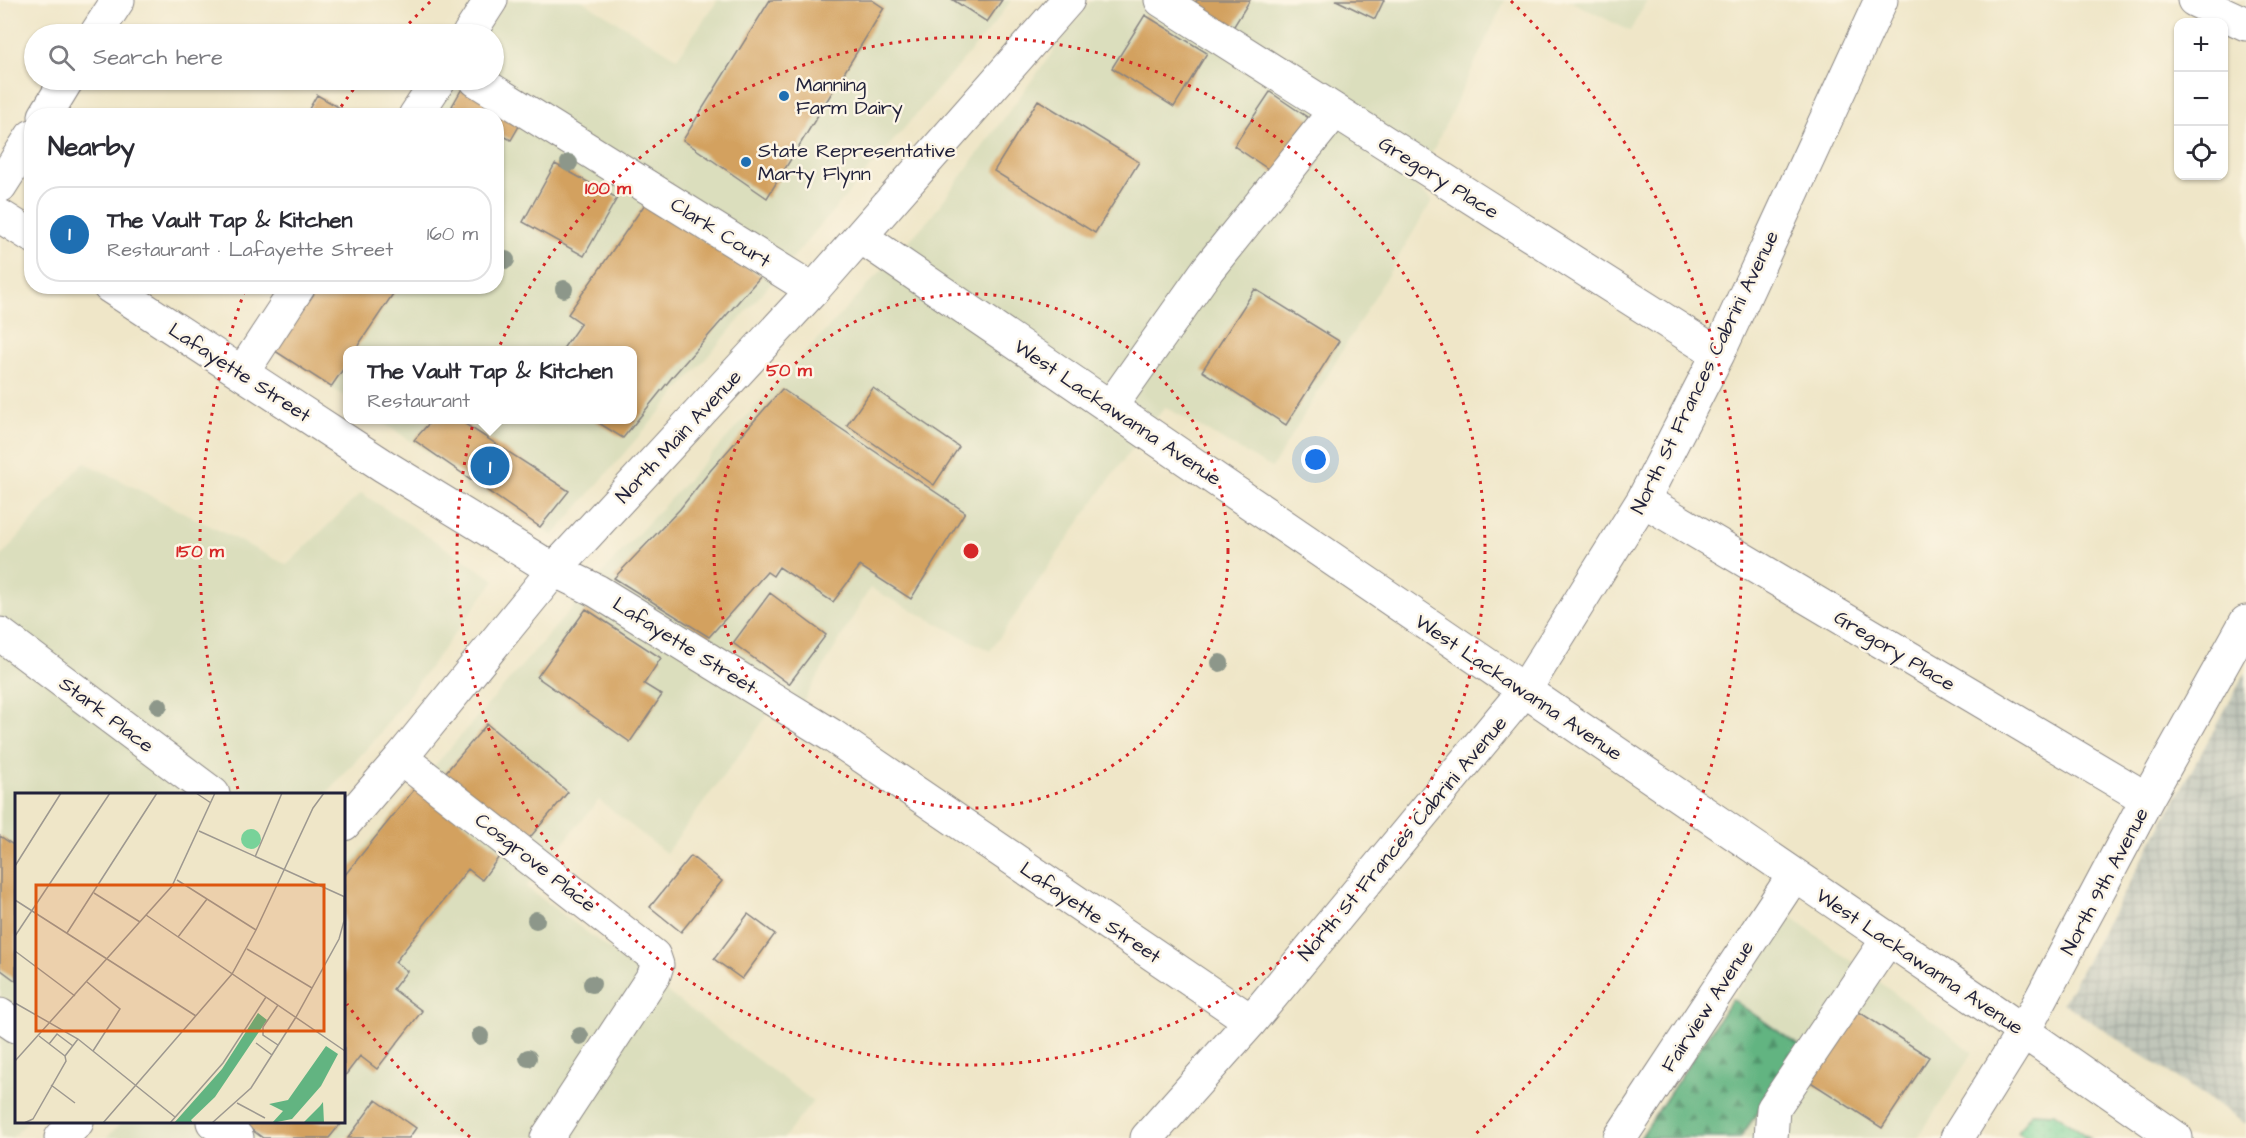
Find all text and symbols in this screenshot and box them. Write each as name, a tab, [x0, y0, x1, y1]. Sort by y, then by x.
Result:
map controls	[2174, 18, 2228, 180]
button: +	[2174, 18, 2228, 72]
search box	[24, 24, 504, 90]
icon: search	[45, 41, 78, 74]
text: Search here	[93, 42, 223, 73]
place label: Manning Farm Dairy	[796, 71, 903, 123]
button: −	[2174, 72, 2228, 126]
marker: Manning Farm Dairy	[777, 89, 791, 103]
button: locate	[2174, 126, 2228, 180]
text: Nearby	[48, 129, 135, 165]
street label: Gregory Place	[1372, 130, 1504, 227]
place label: State Representative Marty Flynn	[758, 137, 956, 189]
marker: State Representative Marty Flynn	[739, 155, 753, 169]
text: 100 m	[585, 176, 632, 201]
street label: Clark Court	[665, 191, 776, 275]
text: The Vault Tap & Kitchen	[107, 205, 352, 236]
text: 1	[68, 220, 71, 248]
text: 160 m	[427, 220, 478, 248]
street label: North St Frances Cabrini Avenue	[1624, 226, 1786, 519]
text: Restaurant · Lafayette Street	[107, 236, 393, 264]
street label: Lafayette Street	[162, 316, 316, 430]
street label: West Lackawanna Avenue	[1008, 333, 1227, 493]
popup	[343, 346, 637, 424]
text: The Vault Tap & Kitchen	[367, 356, 613, 387]
text: 50 m	[766, 358, 813, 383]
street label: North Main Avenue	[609, 364, 748, 510]
text: Restaurant	[367, 387, 470, 415]
pin: 1	[470, 444, 510, 488]
your location	[1301, 445, 1330, 474]
text: 150 m	[176, 539, 225, 564]
centre of rings	[961, 541, 981, 561]
street label: Lafayette Street	[607, 590, 762, 702]
street label: Gregory Place	[1828, 604, 1960, 699]
street label: West Lackawanna Avenue	[1409, 608, 1628, 768]
street label: Stark Place	[53, 670, 160, 760]
street label: North St Frances Cabrini Avenue	[1292, 710, 1514, 967]
inset map	[15, 793, 345, 1123]
street label: North 9th Avenue	[2054, 803, 2156, 960]
street label: Cosgrove Place	[468, 807, 602, 920]
street label: Lafayette Street	[1014, 855, 1166, 971]
street label: West Lackawanna Avenue	[1810, 882, 2029, 1042]
street label: Fairview Avenue	[1655, 935, 1761, 1078]

